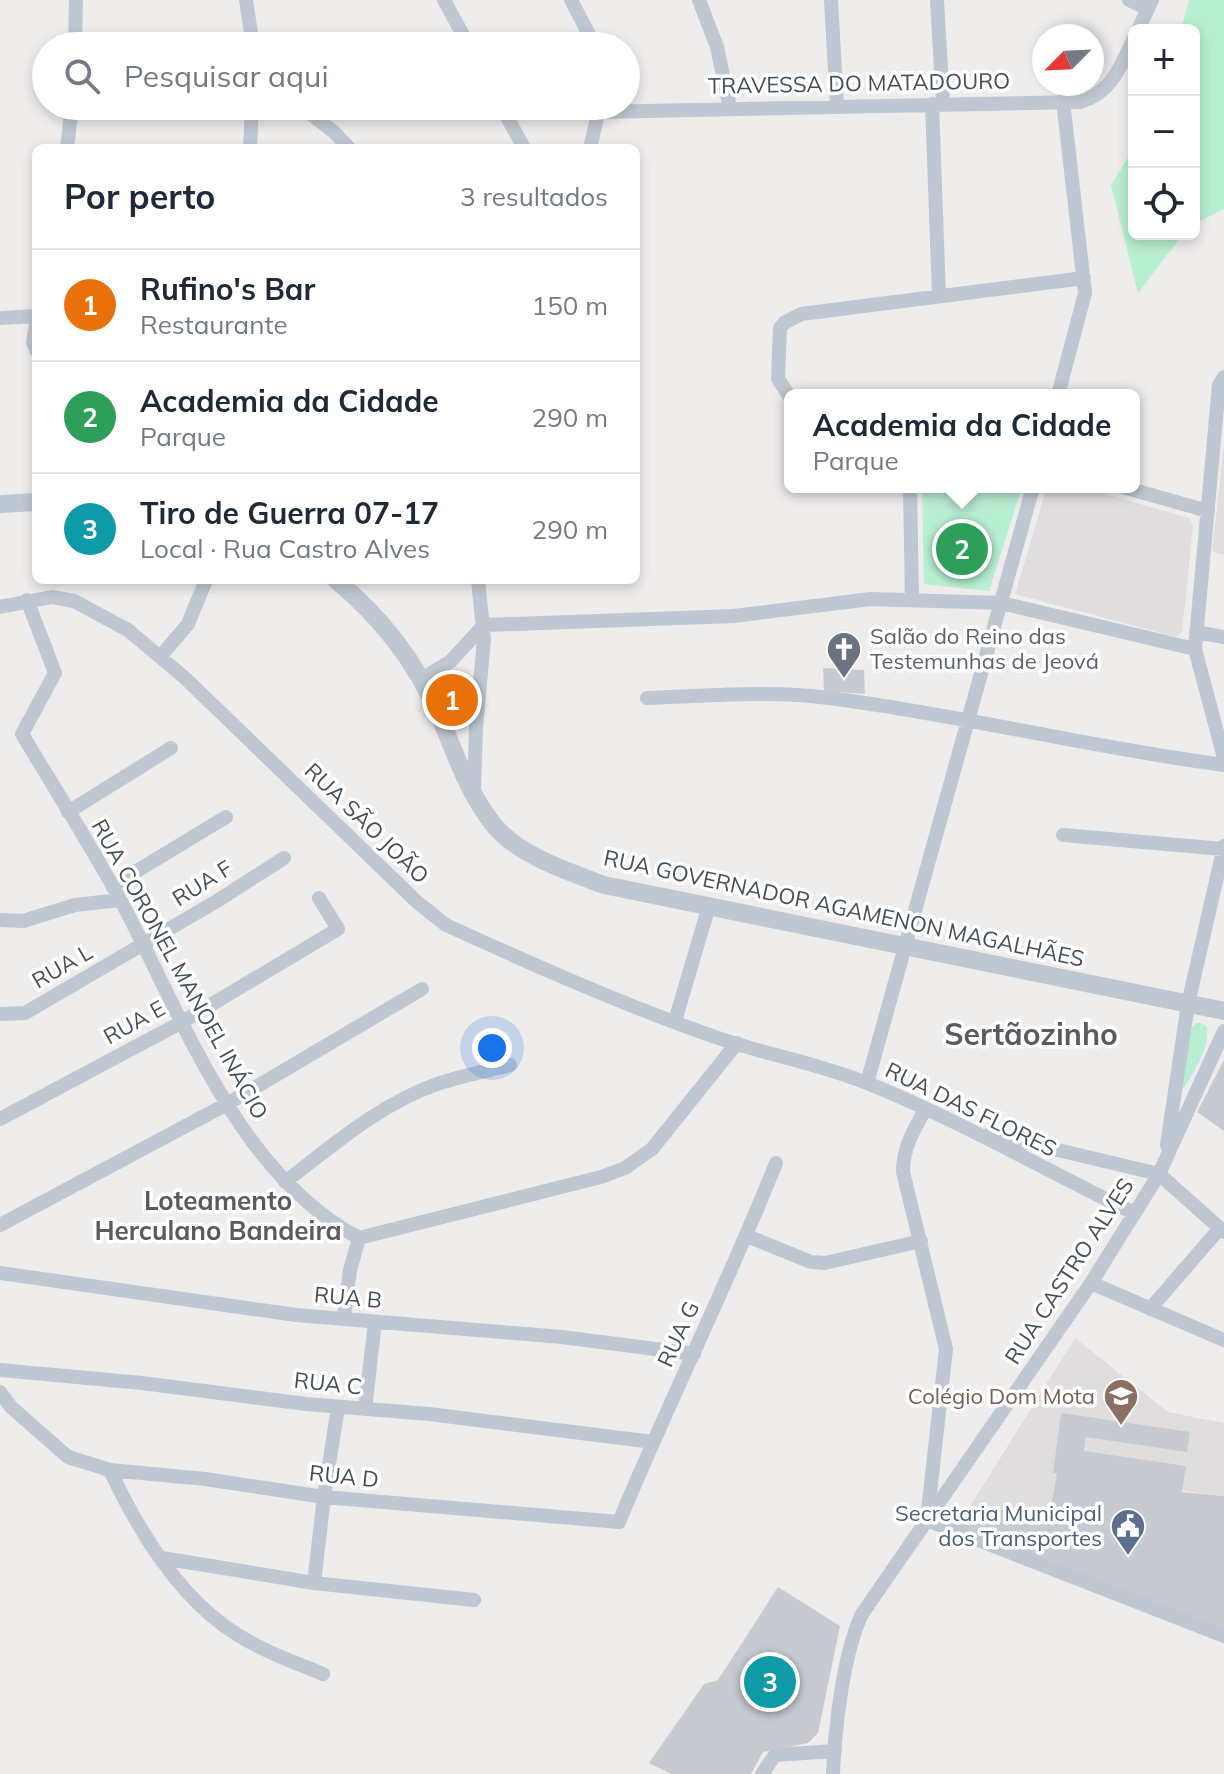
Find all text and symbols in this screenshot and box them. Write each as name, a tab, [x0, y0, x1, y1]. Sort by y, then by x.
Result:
north arrow	[1032, 24, 1104, 96]
map controls	[1128, 24, 1200, 240]
button: +	[1128, 24, 1200, 96]
search box	[32, 32, 640, 120]
icon: search	[60, 54, 104, 98]
text: Pesquisar aqui	[124, 57, 329, 95]
street label: TRAVESSA DO MATADOURO	[708, 66, 1010, 100]
button: −	[1128, 96, 1200, 168]
button: locate	[1128, 168, 1200, 240]
text: Por perto	[64, 175, 215, 218]
text: 3 resultados	[460, 180, 608, 213]
text: Rufino's Bar	[140, 270, 315, 308]
text: 1	[82, 289, 98, 322]
text: 150 m	[532, 289, 608, 322]
text: Restaurante	[140, 308, 288, 341]
text: Academia da Cidade	[140, 382, 439, 420]
popup	[784, 389, 1140, 493]
text: 2	[82, 401, 98, 434]
text: 290 m	[532, 401, 608, 434]
text: Academia da Cidade	[813, 406, 1111, 444]
text: Parque	[140, 420, 226, 453]
text: Parque	[813, 444, 899, 477]
text: Tiro de Guerra 07-17	[140, 494, 439, 532]
text: 3	[82, 513, 98, 546]
text: 290 m	[532, 513, 608, 546]
pin: 2	[936, 519, 988, 579]
text: Local · Rua Castro Alves	[140, 532, 430, 565]
place label: Salão do Reino das Testemunhas de Jeová	[870, 622, 1099, 675]
church icon: Salão do Reino das Testemunhas de Jeová	[825, 630, 863, 680]
pin: 1	[426, 670, 478, 730]
street label: RUA SÃO JOÃO	[299, 757, 435, 889]
street label: RUA CORONEL MANOEL INÁCIO	[86, 814, 274, 1124]
street label: RUA GOVERNADOR AGAMENON MAGALHÃES	[601, 843, 1087, 973]
street label: RUA F	[167, 854, 237, 912]
street label: RUA L	[27, 938, 97, 994]
street label: RUA E	[98, 994, 170, 1050]
district label: Sertãozinho	[944, 1015, 1118, 1053]
your location	[472, 1028, 512, 1068]
street label: RUA DAS FLORES	[881, 1055, 1061, 1163]
street label: RUA CASTRO ALVES	[998, 1173, 1140, 1369]
district label: Loteamento Herculano Bandeira	[94, 1184, 342, 1247]
street label: RUA B	[313, 1280, 383, 1314]
street label: RUA G	[651, 1297, 705, 1371]
street label: RUA C	[293, 1366, 363, 1400]
school or university icon: Colégio Dom Mota	[1102, 1377, 1140, 1427]
place label: Colégio Dom Mota	[908, 1382, 1095, 1410]
street label: RUA D	[308, 1458, 380, 1494]
place label: Secretaria Municipal dos Transportes	[895, 1499, 1102, 1552]
public building icon: Secretaria Municipal dos Transportes	[1109, 1507, 1147, 1557]
pin: 3	[744, 1652, 796, 1712]

